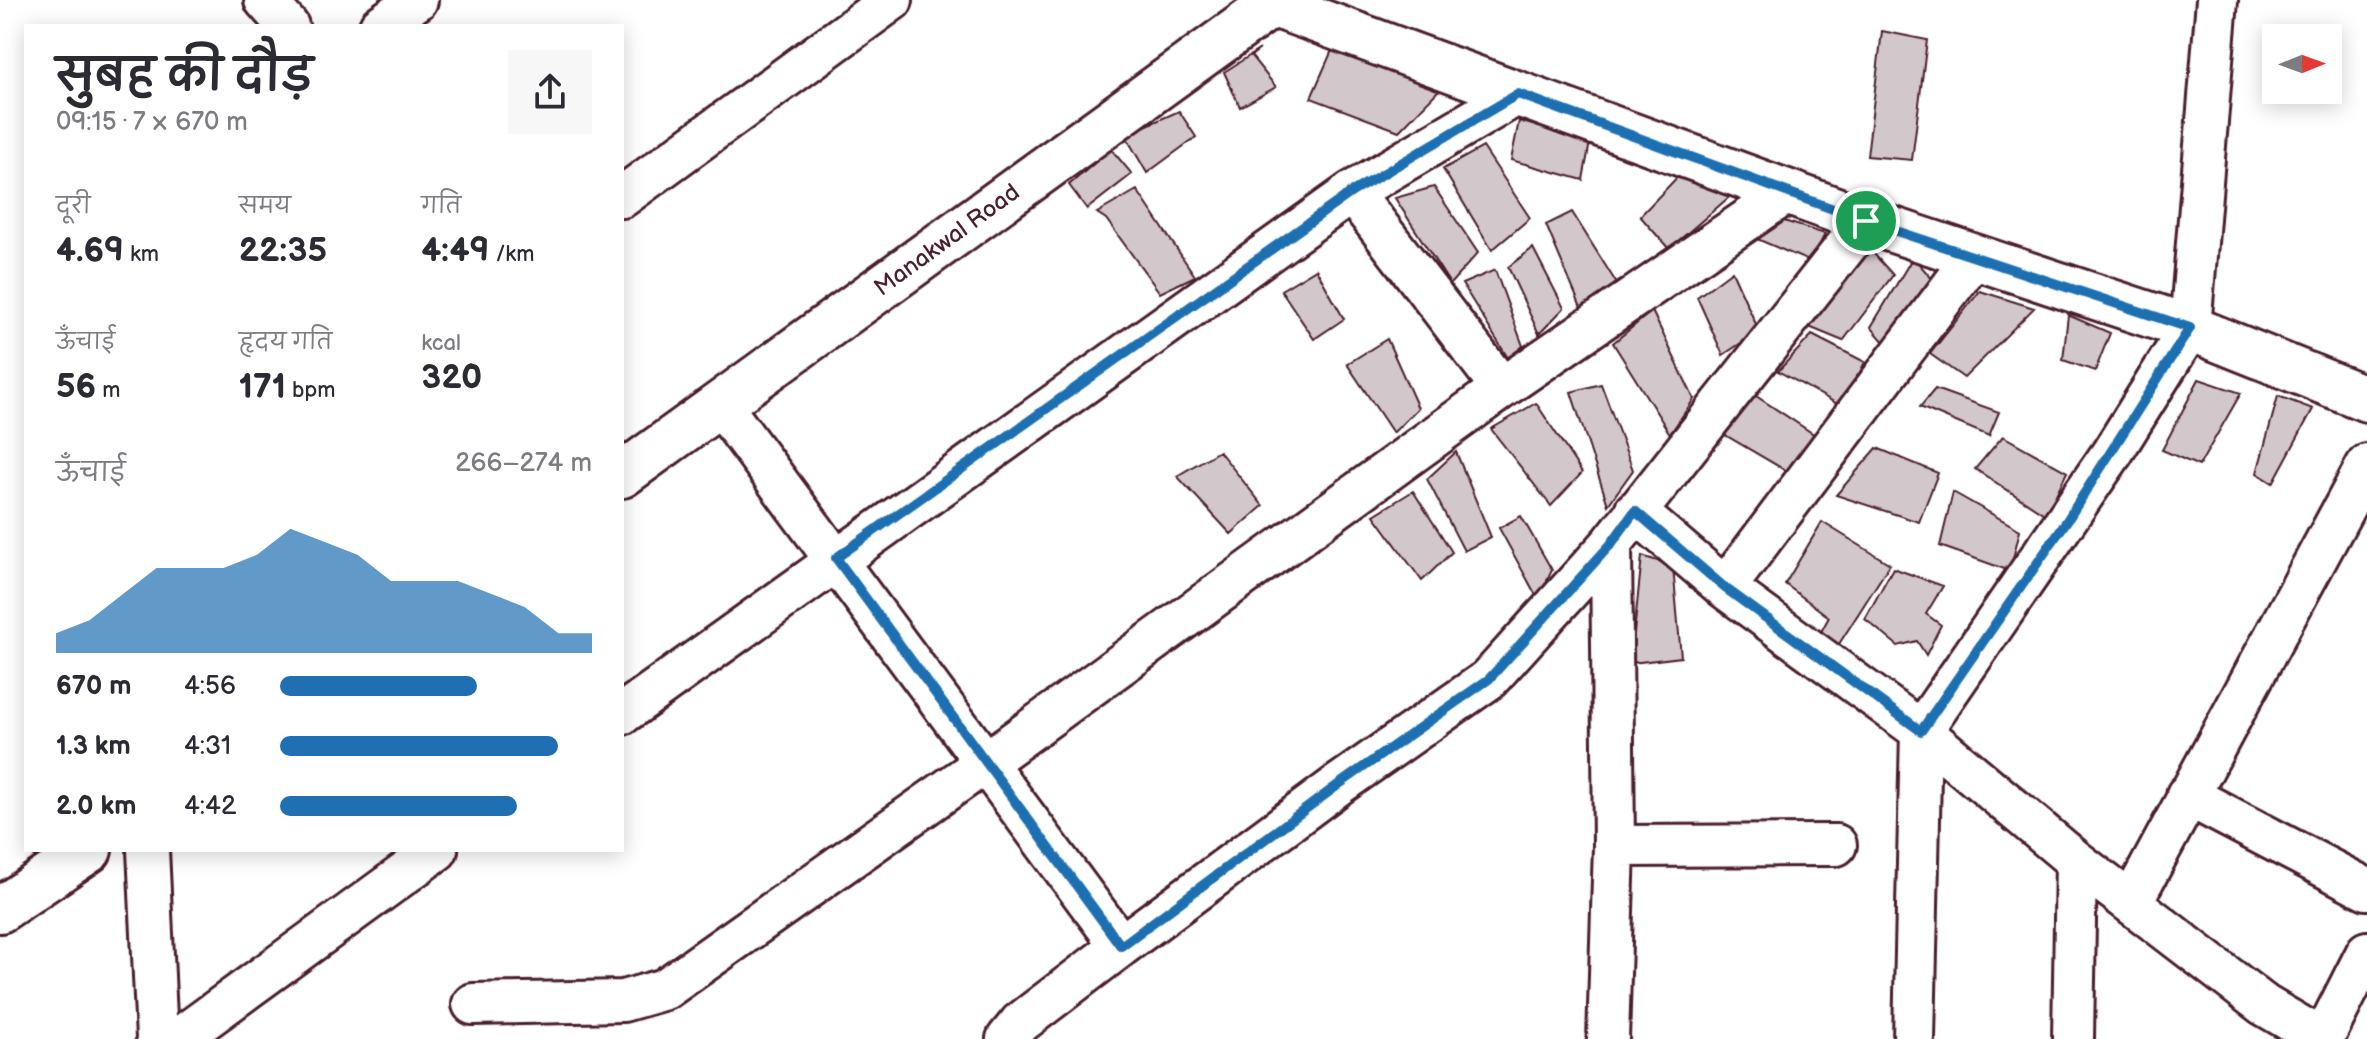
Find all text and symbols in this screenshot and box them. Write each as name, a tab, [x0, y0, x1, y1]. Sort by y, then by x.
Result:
north arrow	[2262, 24, 2342, 104]
map controls	[2262, 24, 2342, 104]
text: सुबह की दौड़	[56, 50, 313, 103]
button: share	[508, 50, 592, 134]
text: 09:15 · 7 × 670 m	[56, 107, 248, 138]
street label: Manakwal Road	[869, 178, 1025, 302]
pin	[1832, 187, 1900, 255]
text: दूरी	[56, 193, 91, 220]
text: समय	[239, 193, 291, 220]
text: गति	[421, 193, 461, 220]
icon: arrive	[1844, 199, 1888, 243]
text: 4.69	[56, 230, 124, 271]
text: 22:35	[239, 230, 327, 271]
text: 4:49	[421, 230, 489, 271]
text: km	[124, 241, 159, 268]
text: /km	[489, 241, 534, 268]
text: ऊँचाई	[56, 329, 115, 356]
text: हृदय गति	[239, 329, 332, 356]
text: kcal	[421, 330, 461, 357]
text: 320	[421, 357, 482, 398]
text: 56	[56, 366, 96, 407]
text: 171	[239, 366, 286, 407]
text: m	[96, 377, 120, 404]
text: bpm	[286, 377, 335, 404]
text: 266–274 m	[455, 448, 592, 479]
text: ऊँचाई	[56, 458, 126, 489]
text: 670 m	[56, 671, 132, 702]
text: 4:56	[184, 671, 236, 702]
text: 1.3 km	[56, 731, 131, 762]
text: 4:31	[184, 731, 231, 762]
text: 2.0 km	[56, 791, 136, 822]
text: 4:42	[184, 791, 236, 822]

